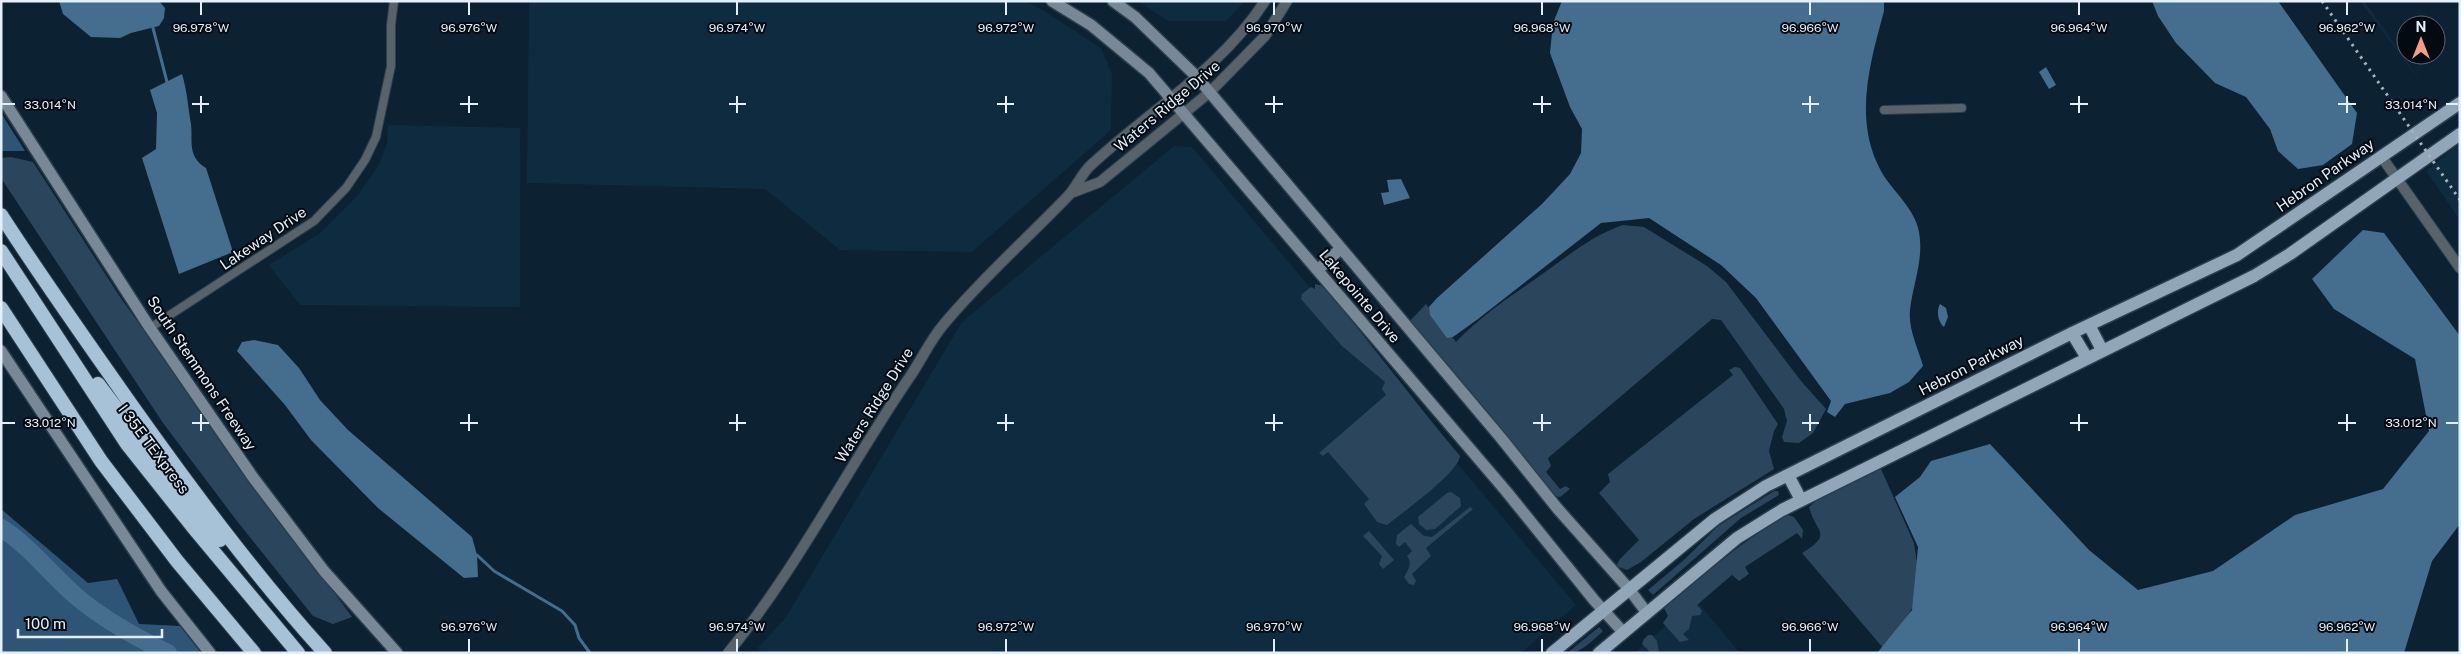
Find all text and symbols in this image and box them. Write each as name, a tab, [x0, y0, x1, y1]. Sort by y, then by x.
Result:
north arrow	[2396, 15, 2446, 65]
text: N	[2416, 19, 2426, 35]
text: 96.978°W	[173, 21, 230, 35]
text: 96.976°W	[441, 21, 498, 35]
text: 96.974°W	[709, 21, 766, 35]
text: 96.972°W	[978, 21, 1035, 35]
text: 96.970°W	[1246, 21, 1303, 35]
text: 96.968°W	[1513, 21, 1571, 35]
text: 96.966°W	[1782, 21, 1839, 35]
text: 96.964°W	[2051, 21, 2108, 35]
text: 96.962°W	[2319, 21, 2376, 35]
street label: Waters Ridge Drive	[1111, 57, 1223, 155]
text: 33.014°N	[24, 98, 76, 112]
text: 33.014°N	[2385, 98, 2437, 112]
street label: Hebron Parkway	[2273, 135, 2377, 215]
street label: Lakeway Drive	[217, 203, 309, 273]
street label: Lakepointe Drive	[1316, 246, 1404, 346]
street label: South Stemmons Freeway	[144, 293, 260, 453]
street label: Hebron Parkway	[1916, 331, 2026, 399]
street label: Waters Ridge Drive	[832, 344, 916, 466]
street label: I 35E TEXpress	[115, 401, 193, 497]
text: 33.012°N	[24, 416, 76, 430]
text: 33.012°N	[2385, 416, 2437, 430]
scale bar	[18, 606, 161, 638]
text: 100 m	[25, 615, 66, 632]
text: 96.976°W	[441, 620, 498, 634]
text: 96.974°W	[709, 620, 766, 634]
text: 96.972°W	[978, 620, 1035, 634]
text: 96.970°W	[1246, 620, 1303, 634]
text: 96.968°W	[1513, 620, 1571, 634]
text: 96.966°W	[1782, 620, 1839, 634]
text: 96.964°W	[2051, 620, 2108, 634]
text: 96.962°W	[2319, 620, 2376, 634]

